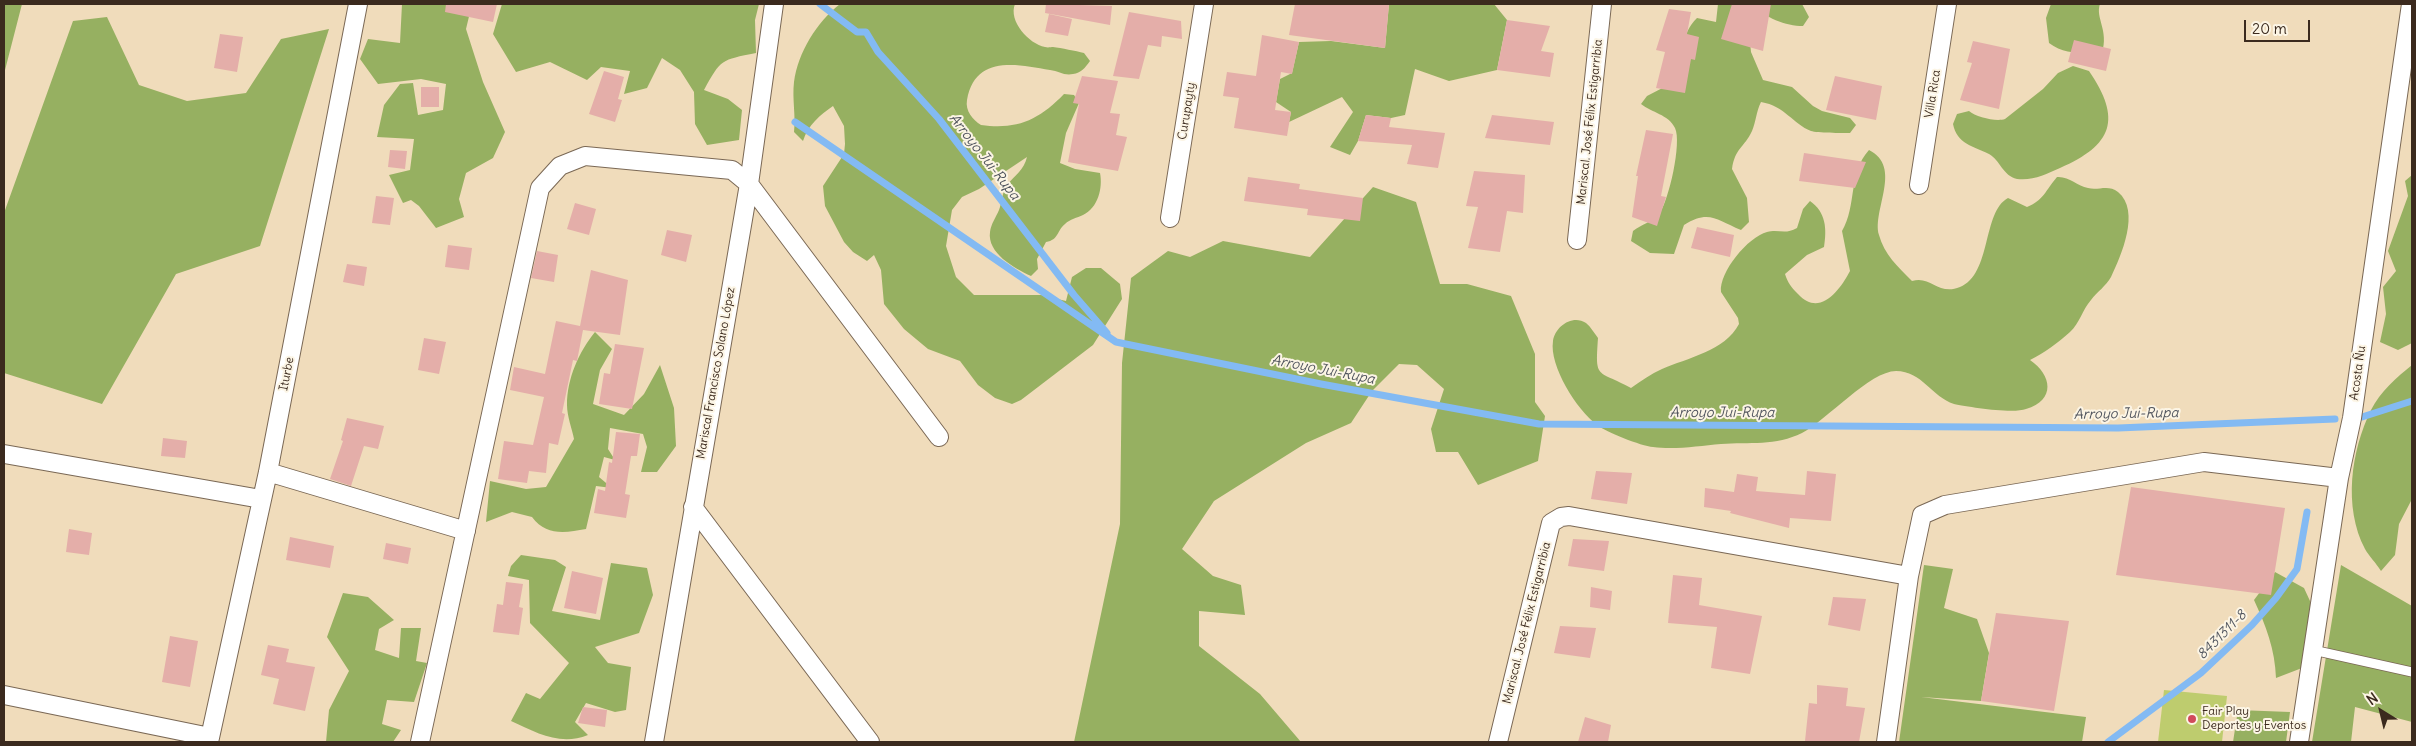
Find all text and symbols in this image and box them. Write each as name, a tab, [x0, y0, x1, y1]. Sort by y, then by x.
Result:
scale bar	[2246, 10, 2312, 42]
text: 20 m	[2252, 19, 2287, 38]
street label: Mariscal. José Félix Estigarribia	[1574, 39, 1606, 205]
street label: Villa Rica	[1922, 69, 1944, 119]
street label: Curupayty	[1175, 81, 1199, 141]
water label: Arroyo Jui-Rupa	[945, 111, 1023, 203]
street label: Mariscal Francisco Solano López	[694, 286, 738, 460]
street label: Acosta Ñu	[2347, 345, 2369, 401]
water label: Arroyo Jui-Rupa	[1270, 352, 1376, 388]
street label: Iturbe	[277, 356, 297, 392]
water label: Arroyo Jui-Rupa	[1670, 405, 1774, 421]
water label: Arroyo Jui-Rupa	[2074, 405, 2178, 423]
street label: Mariscal. José Félix Estigarribia	[1500, 541, 1554, 705]
water label: 8431311-8	[2194, 607, 2250, 663]
north arrow	[2356, 686, 2406, 736]
text: N	[2363, 689, 2381, 709]
place label: Fair Play Deportes y Eventos	[2202, 705, 2306, 733]
marker: Fair Play Deportes y Eventos	[2186, 713, 2198, 725]

